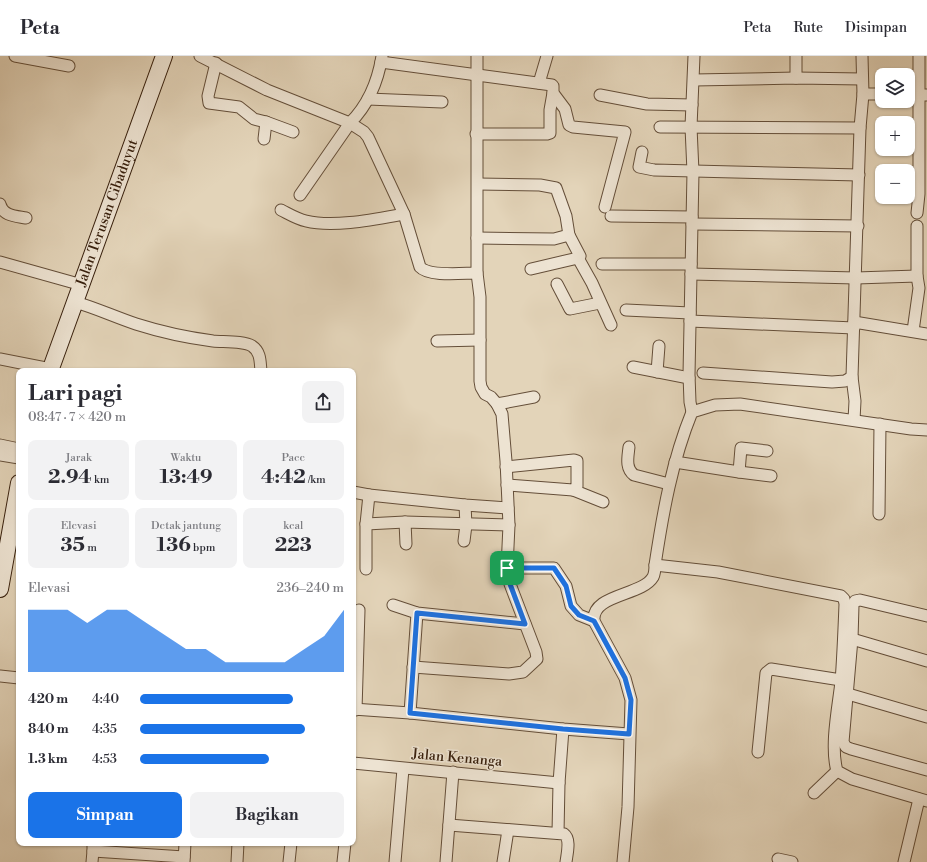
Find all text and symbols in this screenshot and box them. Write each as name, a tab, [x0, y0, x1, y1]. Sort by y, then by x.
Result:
text: Peta	[20, 16, 60, 40]
text: Peta	[743, 19, 771, 37]
text: Rute	[793, 19, 823, 37]
text: Disimpan	[845, 19, 907, 37]
map controls	[875, 68, 915, 204]
button: layers	[875, 68, 915, 108]
button: +	[875, 116, 915, 156]
street label: Jalan Terusan Cibaduyut	[72, 137, 142, 290]
button: −	[875, 164, 915, 204]
text: Lari pagi	[28, 380, 122, 407]
button: share	[302, 381, 344, 423]
text: 08:47 · 7 × 420 m	[28, 409, 126, 425]
text: Jarak	[66, 451, 92, 465]
text: Waktu	[171, 451, 201, 465]
text: Pace	[282, 451, 305, 465]
text: 2.94	[48, 465, 92, 490]
text: 13:49	[159, 465, 213, 490]
text: 4:42	[261, 465, 306, 490]
text: km	[92, 473, 109, 487]
text: /km	[306, 473, 326, 487]
text: Elevasi	[61, 519, 97, 533]
text: Detak jantung	[151, 519, 221, 533]
text: kcal	[283, 519, 303, 533]
text: 35	[60, 533, 85, 558]
text: 136	[157, 533, 191, 558]
text: 223	[275, 533, 312, 558]
text: m	[85, 541, 97, 555]
text: bpm	[191, 541, 215, 555]
pin	[490, 551, 524, 585]
icon: arrive	[496, 557, 518, 579]
text: Elevasi	[28, 580, 70, 596]
text: 236–240 m	[277, 580, 344, 596]
text: 420 m	[28, 691, 68, 707]
text: 4:40	[92, 691, 119, 707]
text: 840 m	[28, 721, 69, 737]
text: 4:35	[92, 721, 117, 737]
street label: Jalan Kenanga	[410, 745, 504, 771]
text: 1.3 km	[28, 751, 68, 767]
text: 4:53	[92, 751, 117, 767]
button: Simpan	[28, 792, 182, 838]
button: Bagikan	[190, 792, 344, 838]

